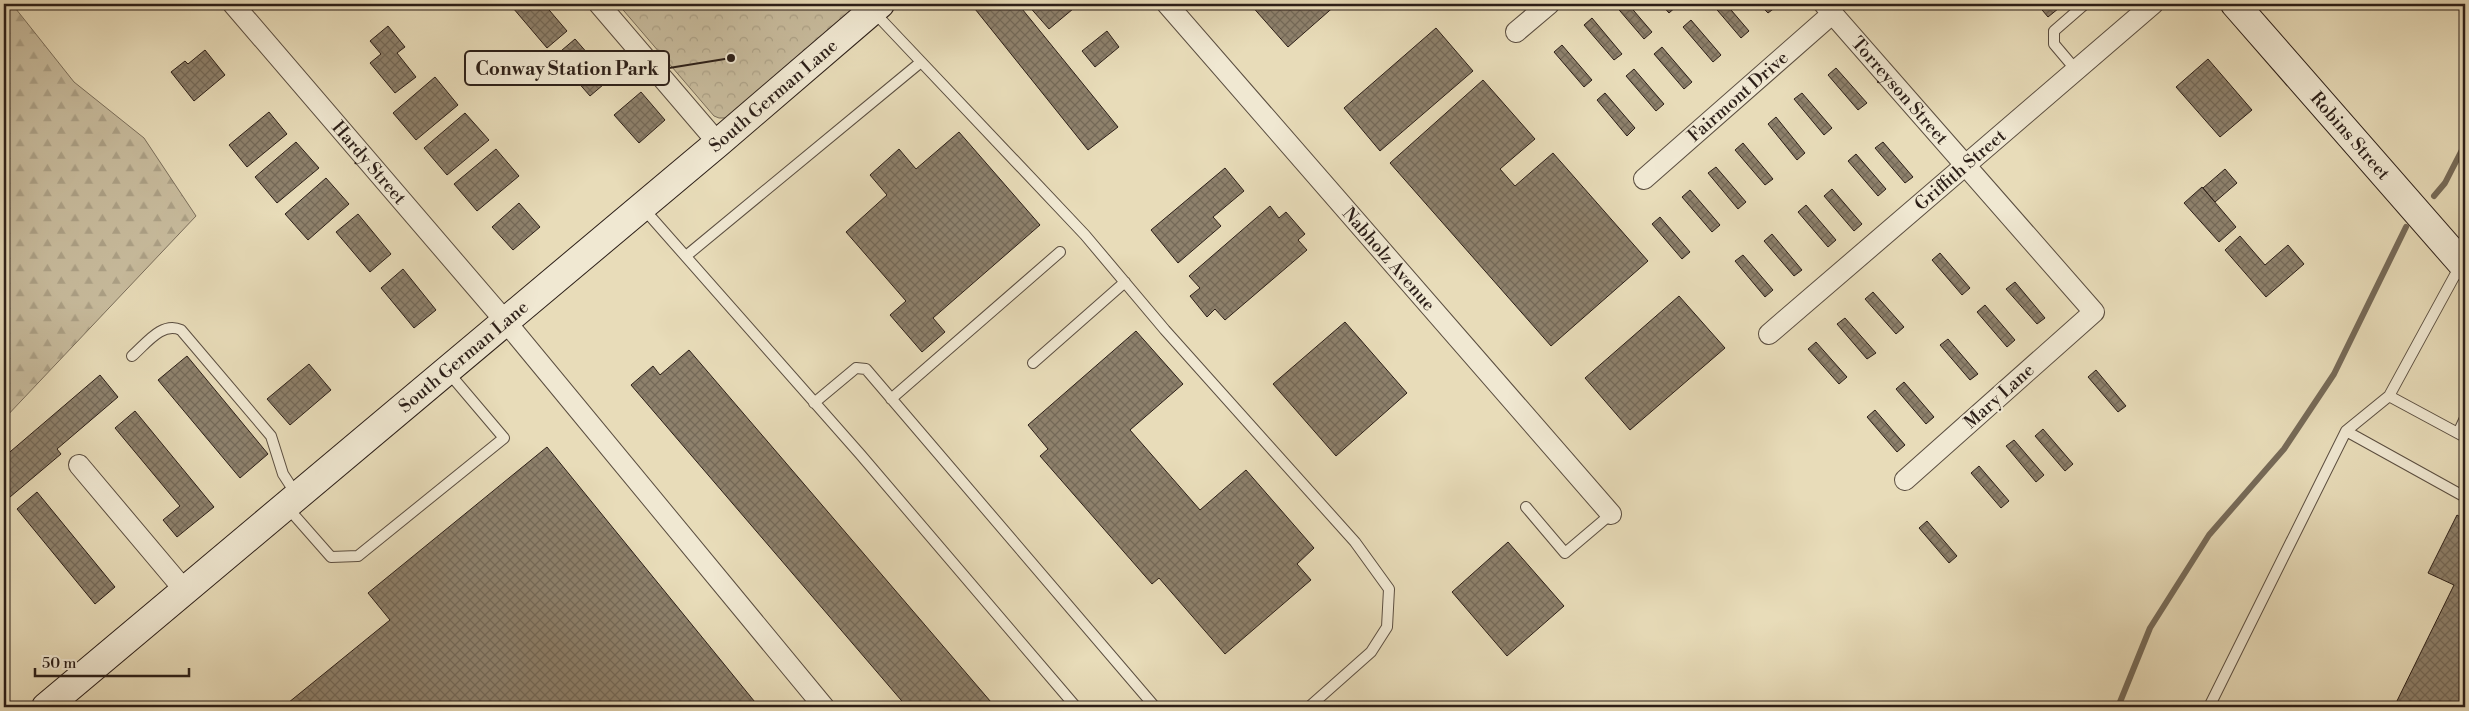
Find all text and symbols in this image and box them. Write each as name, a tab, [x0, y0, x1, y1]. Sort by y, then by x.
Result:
street label: Torreyson Street	[1846, 32, 1953, 150]
street label: South German Lane	[704, 34, 843, 158]
street label: Fairmont Drive	[1683, 47, 1793, 147]
callout: Conway Station Park	[465, 51, 669, 85]
text: Conway Station Park	[475, 57, 659, 81]
street label: Robins Street	[2305, 87, 2395, 185]
street label: Hardy Street	[326, 116, 411, 210]
street label: Griffith Street	[1910, 124, 2011, 216]
street label: Nabholz Avenue	[1337, 203, 1440, 316]
street label: South German Lane	[394, 296, 533, 418]
street label: Mary Lane	[1959, 359, 2039, 434]
scale bar	[35, 646, 189, 678]
text: 50 m	[42, 654, 76, 673]

